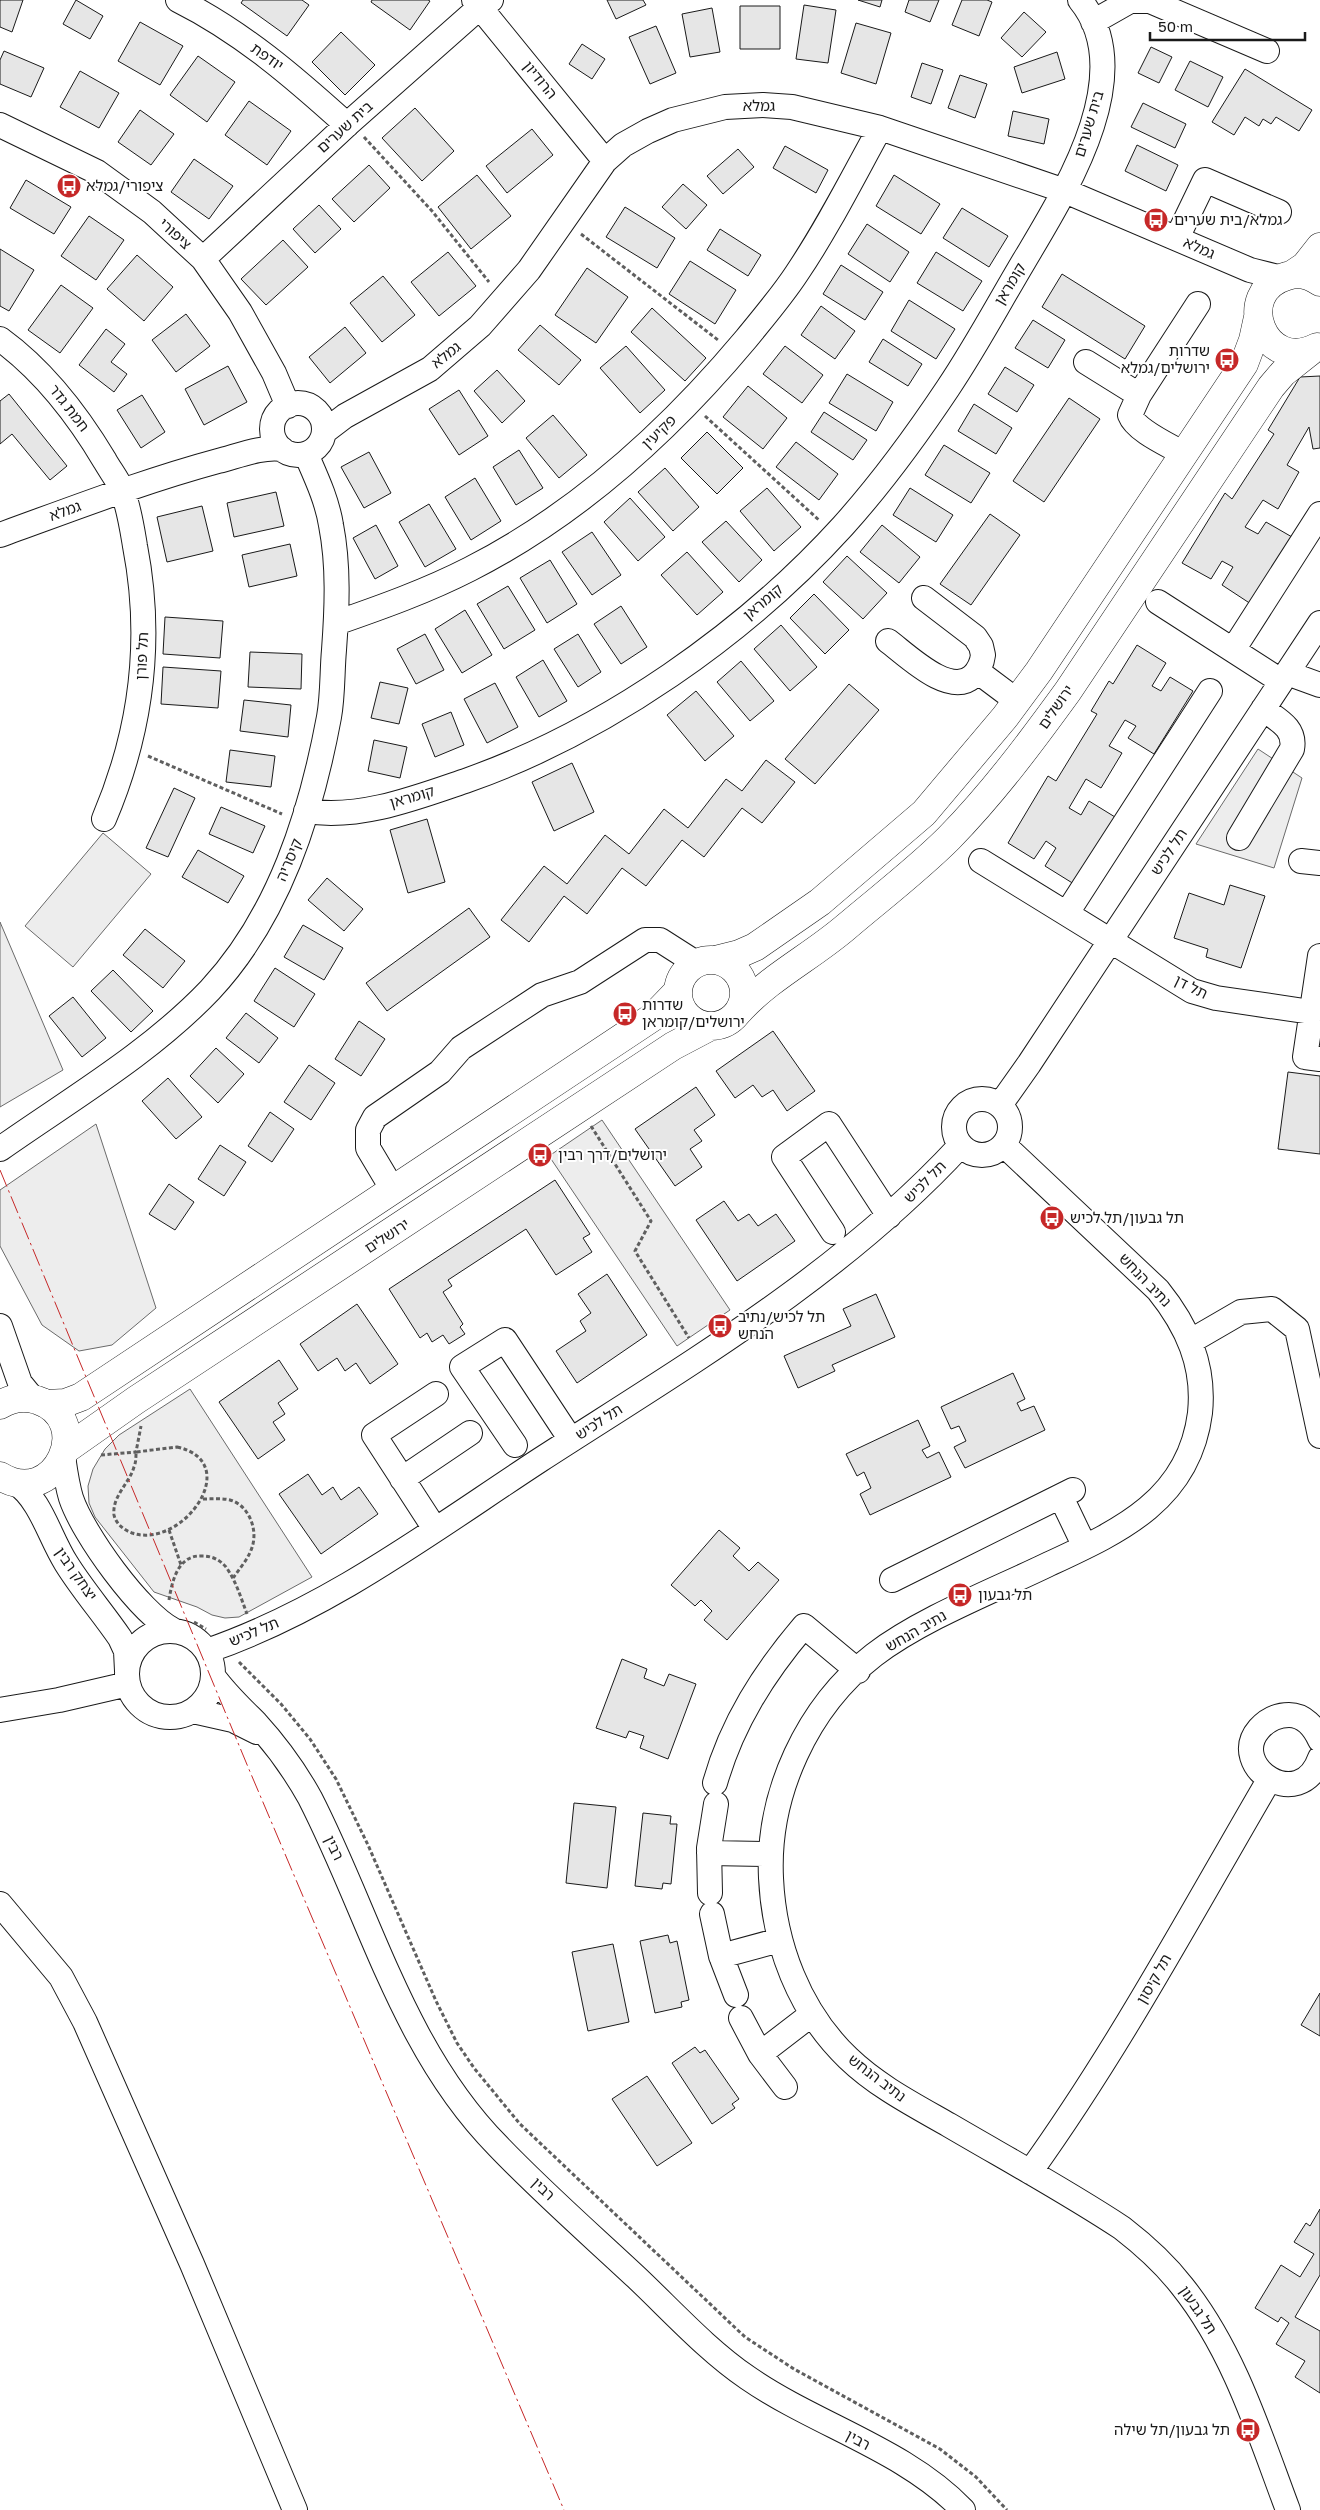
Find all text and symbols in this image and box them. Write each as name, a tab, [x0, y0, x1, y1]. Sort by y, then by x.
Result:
scale bar	[1150, 10, 1305, 42]
text: 50 m	[1158, 17, 1193, 35]
street label: יודפת	[248, 39, 287, 74]
street label: הרודיון	[520, 57, 562, 102]
street label: בית שערים	[1069, 88, 1107, 159]
street label: בית שערים	[313, 96, 376, 156]
street label: גמלא	[743, 96, 776, 114]
bus stop icon: ציפורי/גמלא	[56, 173, 82, 199]
place label: ציפורי/גמלא	[86, 176, 163, 194]
bus stop icon: גמלא/בית שערים	[1143, 207, 1169, 233]
place label: גמלא/בית שערים	[1174, 210, 1283, 228]
street label: ציפורי	[156, 214, 196, 253]
street label: גמלא	[1181, 232, 1218, 262]
street label: קומראן	[990, 259, 1029, 308]
street label: גמלא	[427, 337, 464, 371]
place label: שדרות ירושלים/גמלא	[1121, 341, 1210, 376]
bus stop icon: שדרות ירושלים/גמלא	[1214, 347, 1240, 373]
street label: חמת גדר	[46, 380, 94, 435]
street label: פקיעין	[637, 411, 679, 452]
street label: גמלא	[46, 496, 83, 524]
street label: קומראן	[739, 580, 786, 623]
street label: תל פורן	[131, 632, 151, 680]
street label: ירושלים	[1034, 681, 1077, 732]
street label: קומראן	[387, 781, 436, 811]
street label: תל לכיש	[1146, 825, 1190, 878]
street label: קיסריה	[271, 836, 305, 884]
street label: תל דן	[1172, 970, 1211, 1002]
place label: שדרות ירושלים/קומראן	[642, 995, 745, 1030]
bus stop icon: שדרות ירושלים/קומראן	[612, 1001, 638, 1027]
bus stop icon: ירושלים/דרך רבין	[527, 1142, 553, 1168]
place label: ירושלים/דרך רבין	[558, 1145, 667, 1163]
street label: תל לכיש	[899, 1156, 949, 1206]
bus stop icon: תל גבעון/תל לכיש	[1039, 1205, 1065, 1231]
place label: תל גבעון/תל לכיש	[1070, 1208, 1184, 1226]
street label: ירושלים	[361, 1214, 412, 1256]
street label: נתיב הנחש	[1116, 1249, 1176, 1310]
place label: תל לכיש/נתיב הנחש	[738, 1307, 825, 1342]
bus stop icon: תל לכיש/נתיב הנחש	[707, 1313, 733, 1339]
street label: תל לכיש	[572, 1399, 625, 1443]
street label: יצחק רבין	[52, 1543, 102, 1604]
bus stop icon: תל גבעון	[947, 1582, 973, 1608]
place label: תל גבעון	[978, 1585, 1032, 1603]
street label: נתיב הנחש	[882, 1605, 949, 1655]
street label: תל לכיש	[226, 1613, 281, 1650]
street label: רבין	[321, 1832, 349, 1863]
street label: תל קיסון	[1132, 1950, 1175, 2007]
street label: נתיב הנחש	[845, 2050, 910, 2105]
street label: רבין	[528, 2173, 559, 2203]
street label: תל גבעון	[1176, 2282, 1221, 2337]
bus stop icon: תל גבעון/תל שילה	[1235, 2417, 1261, 2443]
place label: תל גבעון/תל שילה	[1114, 2420, 1230, 2438]
street label: רבין	[843, 2425, 874, 2453]

